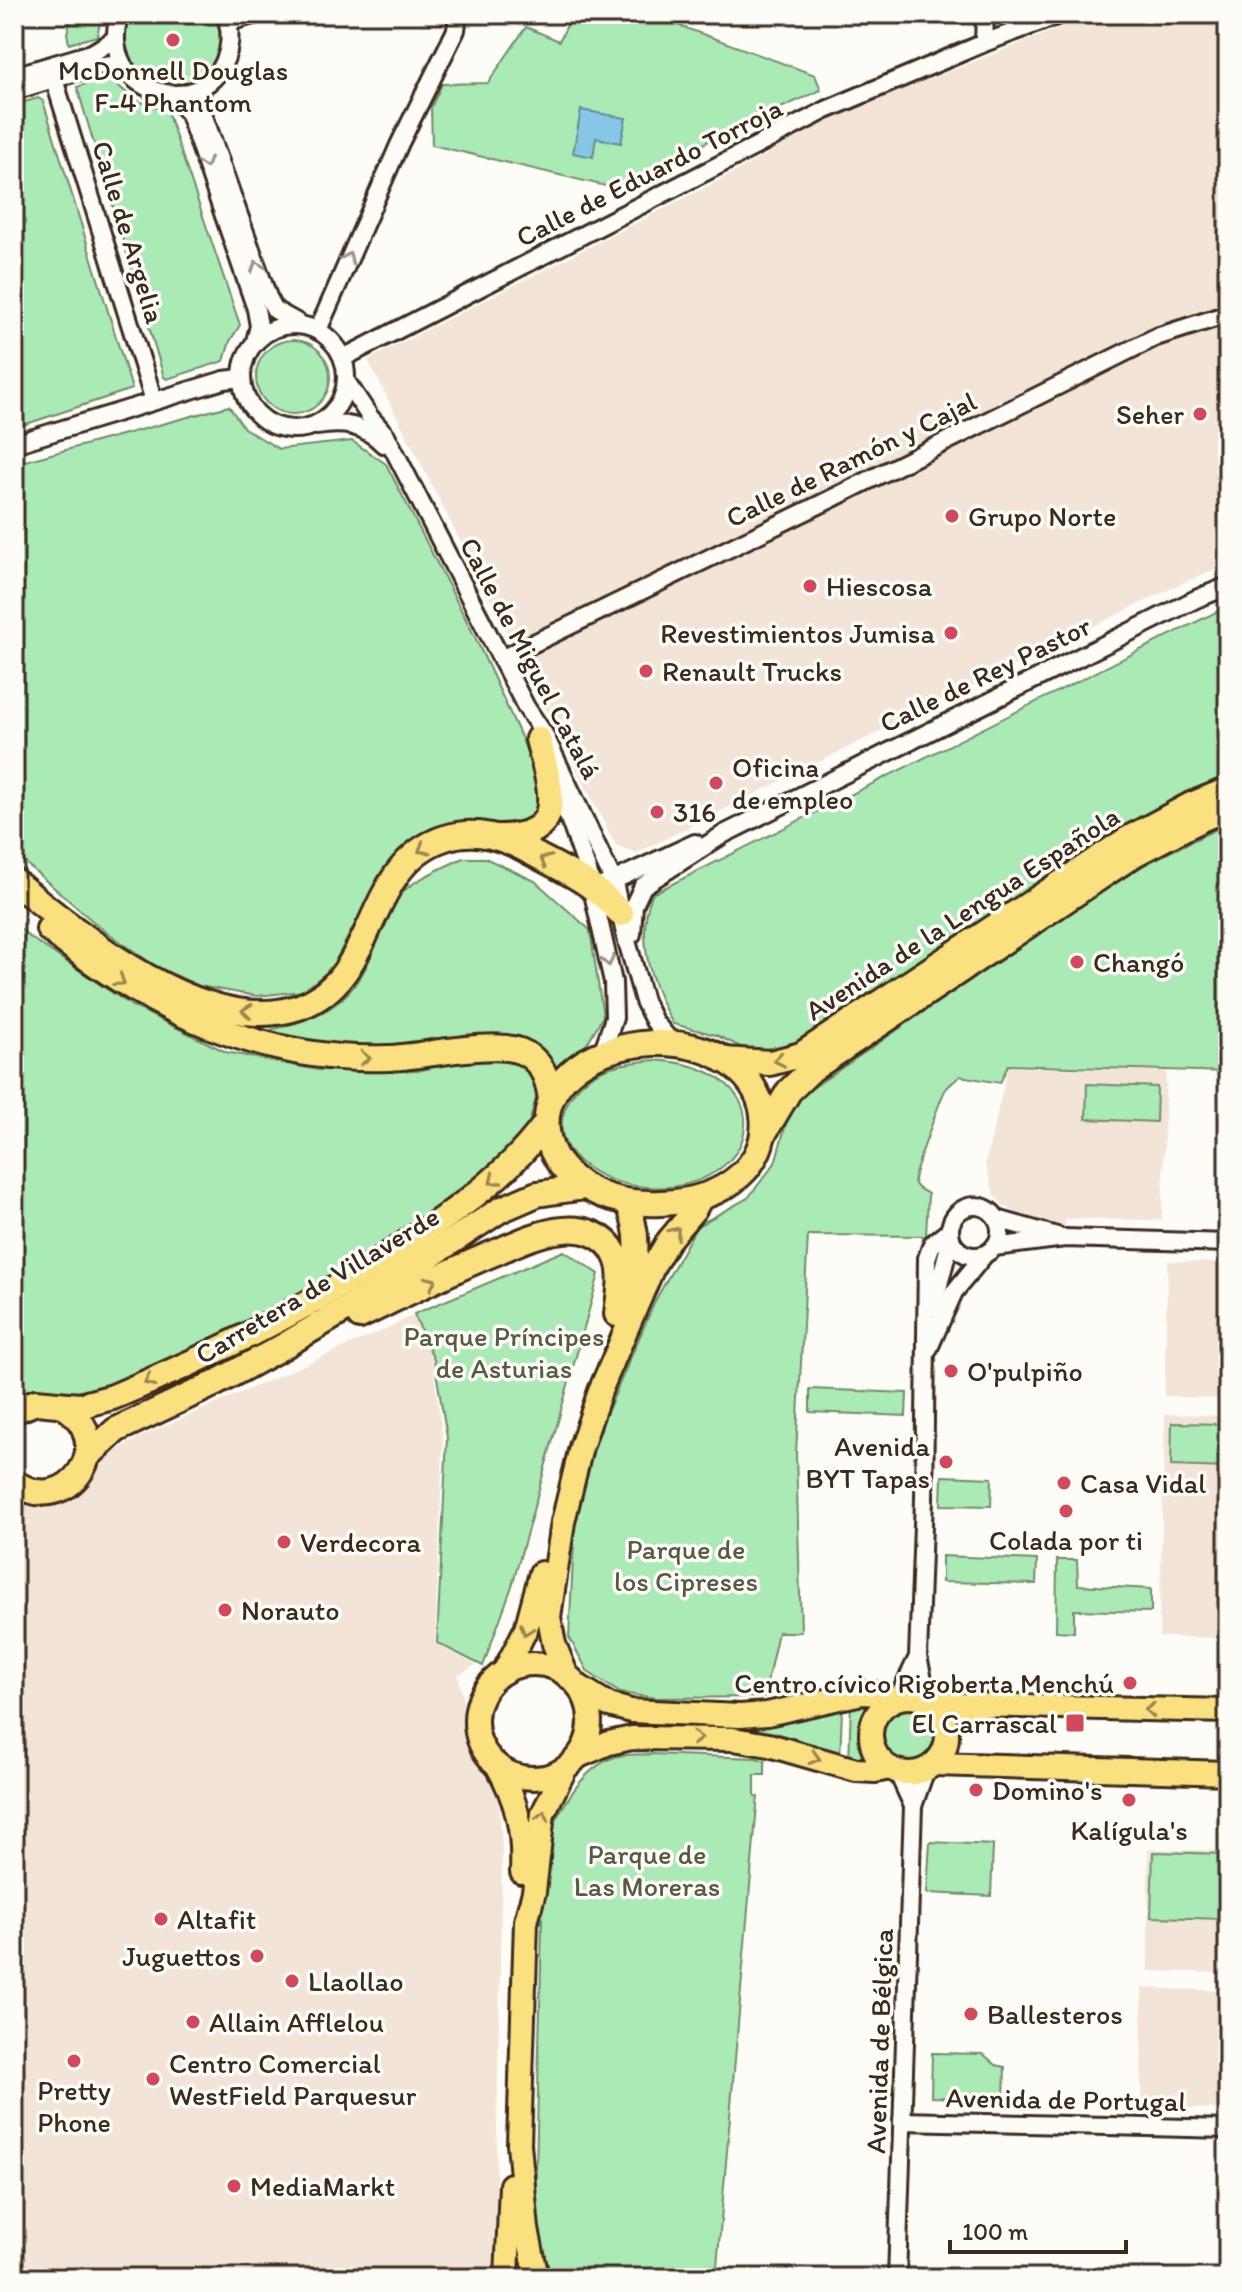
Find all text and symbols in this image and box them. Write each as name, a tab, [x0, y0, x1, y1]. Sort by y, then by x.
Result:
marker: McDonnell Douglas F-4 Phantom	[164, 31, 182, 49]
place label: McDonnell Douglas F-4 Phantom	[58, 53, 288, 119]
street label: Calle de Eduardo Torroja	[510, 90, 788, 254]
street label: Calle de Argelia	[85, 137, 173, 328]
one-way arrow	[195, 156, 212, 170]
one-way arrow	[339, 252, 355, 266]
one-way arrow	[250, 260, 266, 274]
street label: Calle de Ramón y Cajal	[720, 384, 982, 534]
place label: Seher	[1116, 397, 1184, 431]
marker: Seher	[1191, 405, 1209, 423]
place label: Grupo Norte	[968, 499, 1116, 533]
marker: Grupo Norte	[943, 507, 961, 525]
street label: Calle de Miguel Catalá	[453, 531, 609, 785]
place label: Hiescosa	[826, 569, 933, 603]
marker: Hiescosa	[801, 577, 819, 595]
street label: Calle de Rey Pastor	[874, 608, 1096, 740]
place label: Revestimientos Jumisa	[660, 616, 935, 650]
marker: Revestimientos Jumisa	[942, 624, 960, 642]
place label: Renault Trucks	[662, 654, 842, 688]
marker: Renault Trucks	[637, 662, 655, 680]
place label: Oficina de empleo	[732, 750, 853, 816]
marker: Oficina de empleo	[707, 774, 725, 792]
place label: 316	[673, 795, 716, 829]
street label: Avenida de la Lengua Española	[799, 799, 1126, 1027]
marker: 316	[648, 803, 666, 821]
one-way arrow	[418, 840, 432, 855]
one-way arrow	[540, 854, 554, 870]
place label: Changó	[1093, 945, 1184, 979]
marker: Changó	[1068, 953, 1086, 971]
one-way arrow	[599, 954, 616, 968]
one-way arrow	[111, 972, 125, 987]
one-way arrow	[241, 1003, 254, 1020]
one-way arrow	[359, 1050, 372, 1067]
one-way arrow	[773, 1051, 786, 1068]
one-way arrow	[488, 1171, 503, 1185]
street label: Carretera de Villaverde	[189, 1199, 445, 1371]
one-way arrow	[665, 1227, 680, 1242]
one-way arrow	[423, 1276, 438, 1292]
park label: Parque Príncipes de Asturias	[404, 1319, 604, 1385]
place label: O'pulpiño	[967, 1354, 1083, 1388]
marker: O'pulpiño	[942, 1362, 960, 1380]
one-way arrow	[142, 1371, 157, 1387]
place label: Avenida BYT Tapas	[805, 1429, 930, 1495]
marker: Avenida BYT Tapas	[937, 1453, 955, 1471]
place label: Casa Vidal	[1080, 1466, 1206, 1500]
marker: Casa Vidal	[1055, 1474, 1073, 1492]
marker: Colada por ti	[1057, 1502, 1075, 1520]
place label: Colada por ti	[989, 1523, 1143, 1557]
place label: Verdecora	[300, 1525, 422, 1559]
park label: Parque de los Cipreses	[614, 1532, 758, 1598]
marker: Verdecora	[275, 1533, 293, 1551]
place label: Norauto	[241, 1593, 340, 1627]
marker: Norauto	[216, 1601, 234, 1619]
one-way arrow	[519, 1622, 536, 1636]
place label: Centro cívico Rigoberta Menchú	[734, 1666, 1114, 1700]
marker: Centro cívico Rigoberta Menchú	[1121, 1674, 1139, 1692]
one-way arrow	[1143, 1701, 1156, 1718]
place label: El Carrascal	[912, 1706, 1057, 1740]
marker: El Carrascal	[1064, 1712, 1086, 1734]
one-way arrow	[691, 1730, 704, 1747]
one-way arrow	[807, 1749, 821, 1765]
place label: Domino's	[992, 1773, 1103, 1807]
marker: Domino's	[967, 1781, 985, 1799]
marker: Kalígula's	[1120, 1791, 1138, 1809]
one-way arrow	[534, 1810, 551, 1824]
place label: Kalígula's	[1070, 1813, 1188, 1847]
park label: Parque de Las Moreras	[574, 1837, 720, 1903]
place label: Altafit	[177, 1902, 256, 1936]
marker: Altafit	[152, 1910, 170, 1928]
street label: Avenida de Bélgica	[858, 1927, 900, 2154]
place label: Juguettos	[122, 1939, 241, 1973]
marker: Juguettos	[248, 1947, 266, 1965]
place label: Llaollao	[308, 1964, 404, 1998]
marker: Llaollao	[283, 1972, 301, 1990]
place label: Ballesteros	[987, 1997, 1123, 2031]
place label: Allain Afflelou	[209, 2005, 384, 2039]
marker: Ballesteros	[962, 2005, 980, 2023]
marker: Allain Afflelou	[184, 2013, 202, 2031]
place label: Centro Comercial WestField Parquesur	[169, 2046, 417, 2112]
marker: Pretty Phone	[65, 2052, 83, 2070]
marker: Centro Comercial WestField Parquesur	[144, 2070, 162, 2088]
place label: Pretty Phone	[37, 2073, 111, 2139]
street label: Avenida de Portugal	[945, 2080, 1187, 2118]
place label: MediaMarkt	[250, 2169, 395, 2203]
marker: MediaMarkt	[225, 2177, 243, 2195]
scale bar	[950, 2204, 1126, 2254]
text: 100 m	[962, 2217, 1028, 2246]

